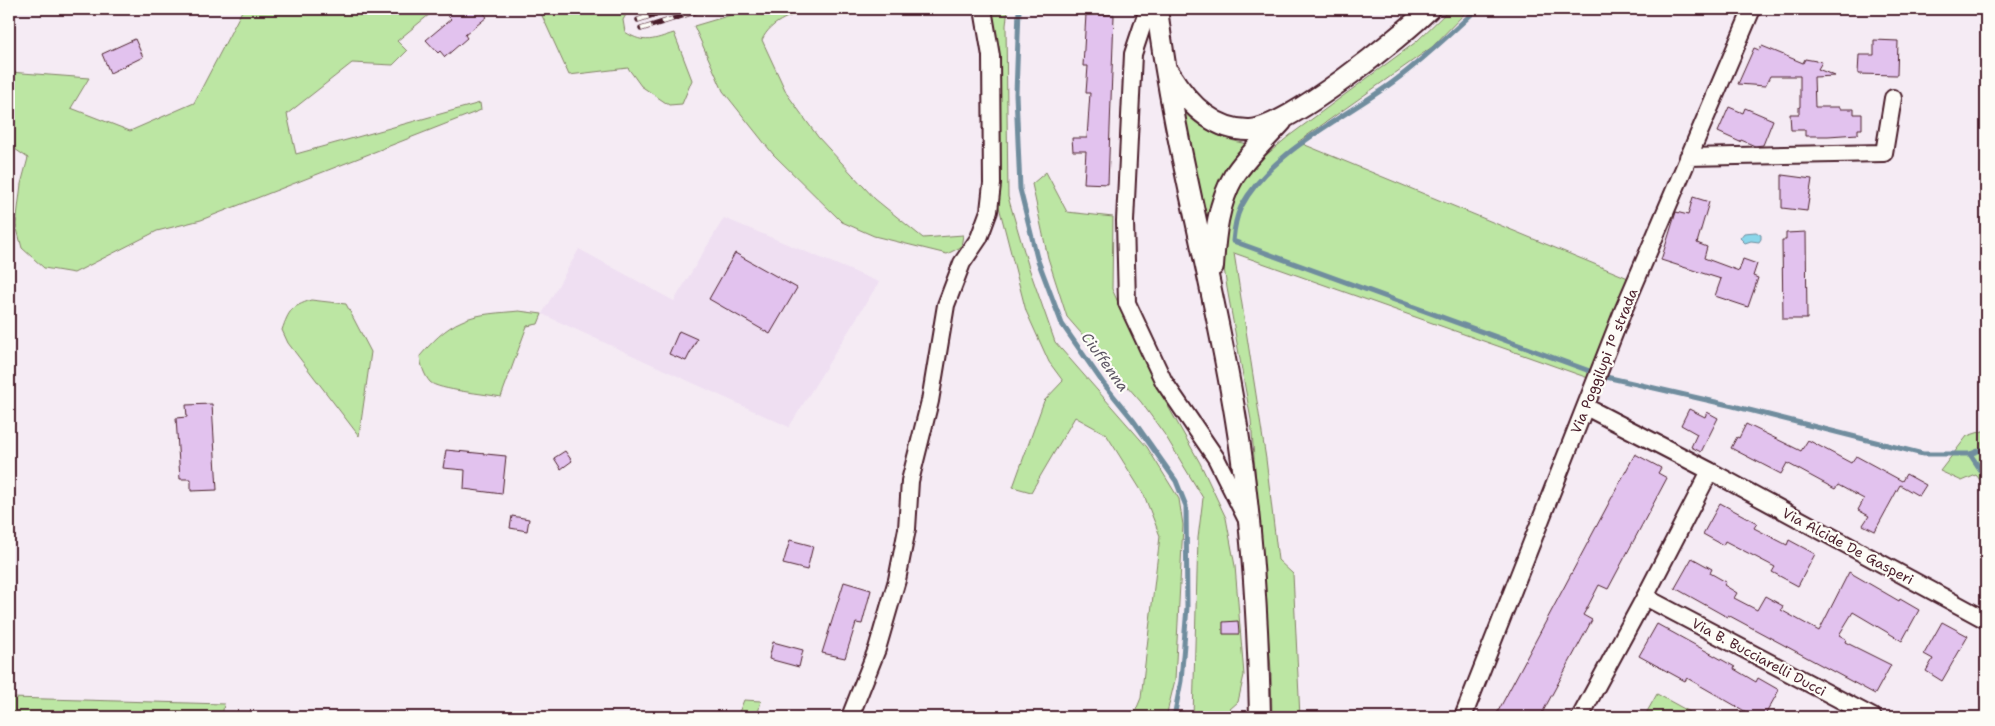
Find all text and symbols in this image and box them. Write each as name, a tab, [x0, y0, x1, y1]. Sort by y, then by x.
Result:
street label: Via Poggilupi 1° strada	[1567, 285, 1642, 436]
water label: Ciuffenna	[1077, 328, 1133, 396]
street label: Via Alcide De Gasperi	[1779, 504, 1917, 588]
street label: Via B. Bucciarelli Ducci	[1689, 614, 1829, 700]

